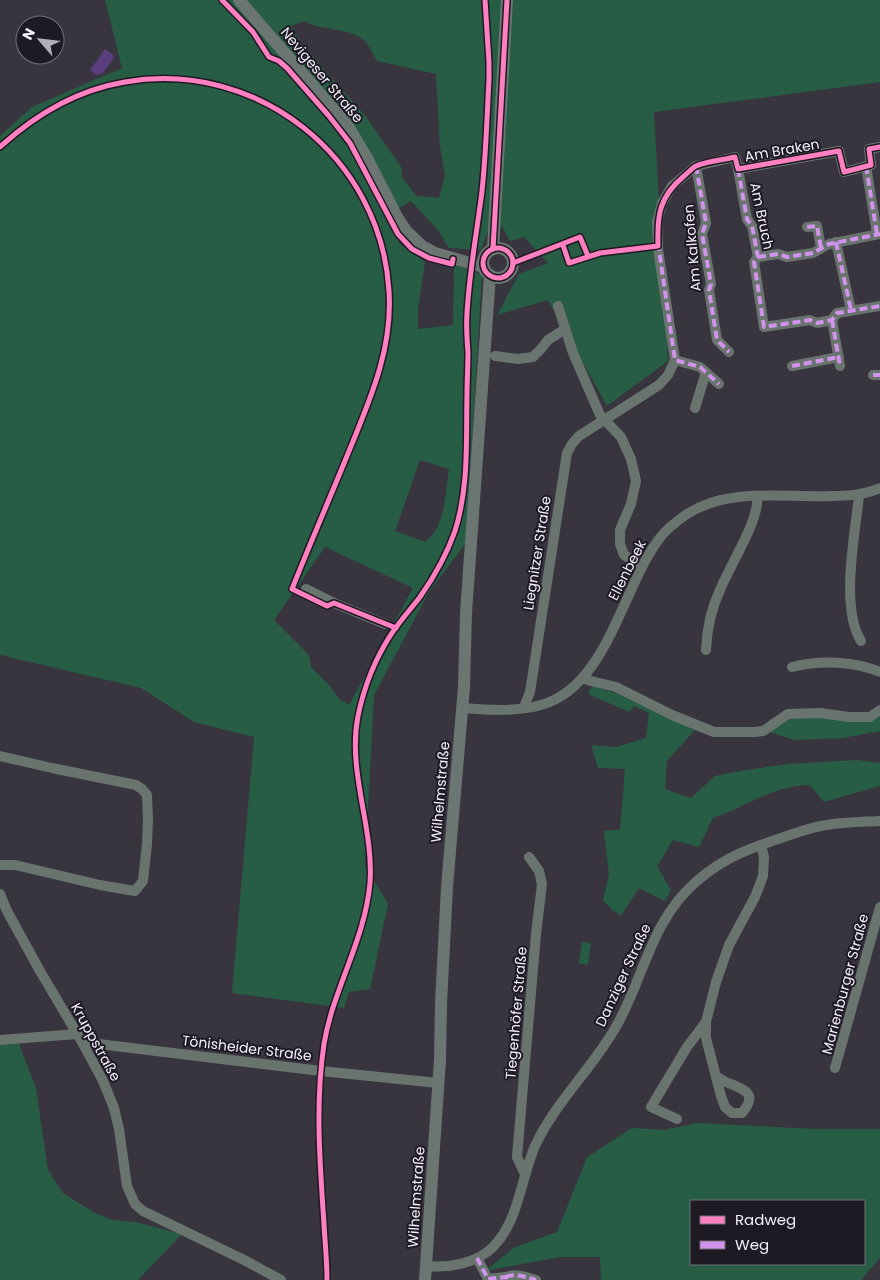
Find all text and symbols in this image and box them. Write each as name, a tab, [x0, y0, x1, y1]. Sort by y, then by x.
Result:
north arrow	[15, 15, 65, 65]
street label: Nevigeser Straße	[276, 23, 368, 127]
text: N	[17, 25, 40, 43]
street label: Am Braken	[743, 134, 821, 166]
street label: Am Bruch	[745, 181, 779, 251]
street label: Am Kalkofen	[678, 204, 706, 292]
street label: Liegnitzer Straße	[518, 494, 556, 612]
street label: Ellenbeek	[603, 535, 651, 604]
street label: Wilhelmstraße	[426, 740, 454, 843]
street label: Marienburger Straße	[817, 911, 873, 1057]
street label: Danziger Straße	[590, 920, 656, 1030]
street label: Tiegenhöfer Straße	[500, 945, 532, 1080]
street label: Kruppstraße	[66, 999, 126, 1085]
street label: Tönisheider Straße	[181, 1030, 313, 1066]
street label: Wilhelmstraße	[402, 1145, 430, 1248]
legend	[690, 1200, 865, 1265]
text: Radweg	[735, 1209, 796, 1230]
text: Weg	[735, 1234, 769, 1255]

